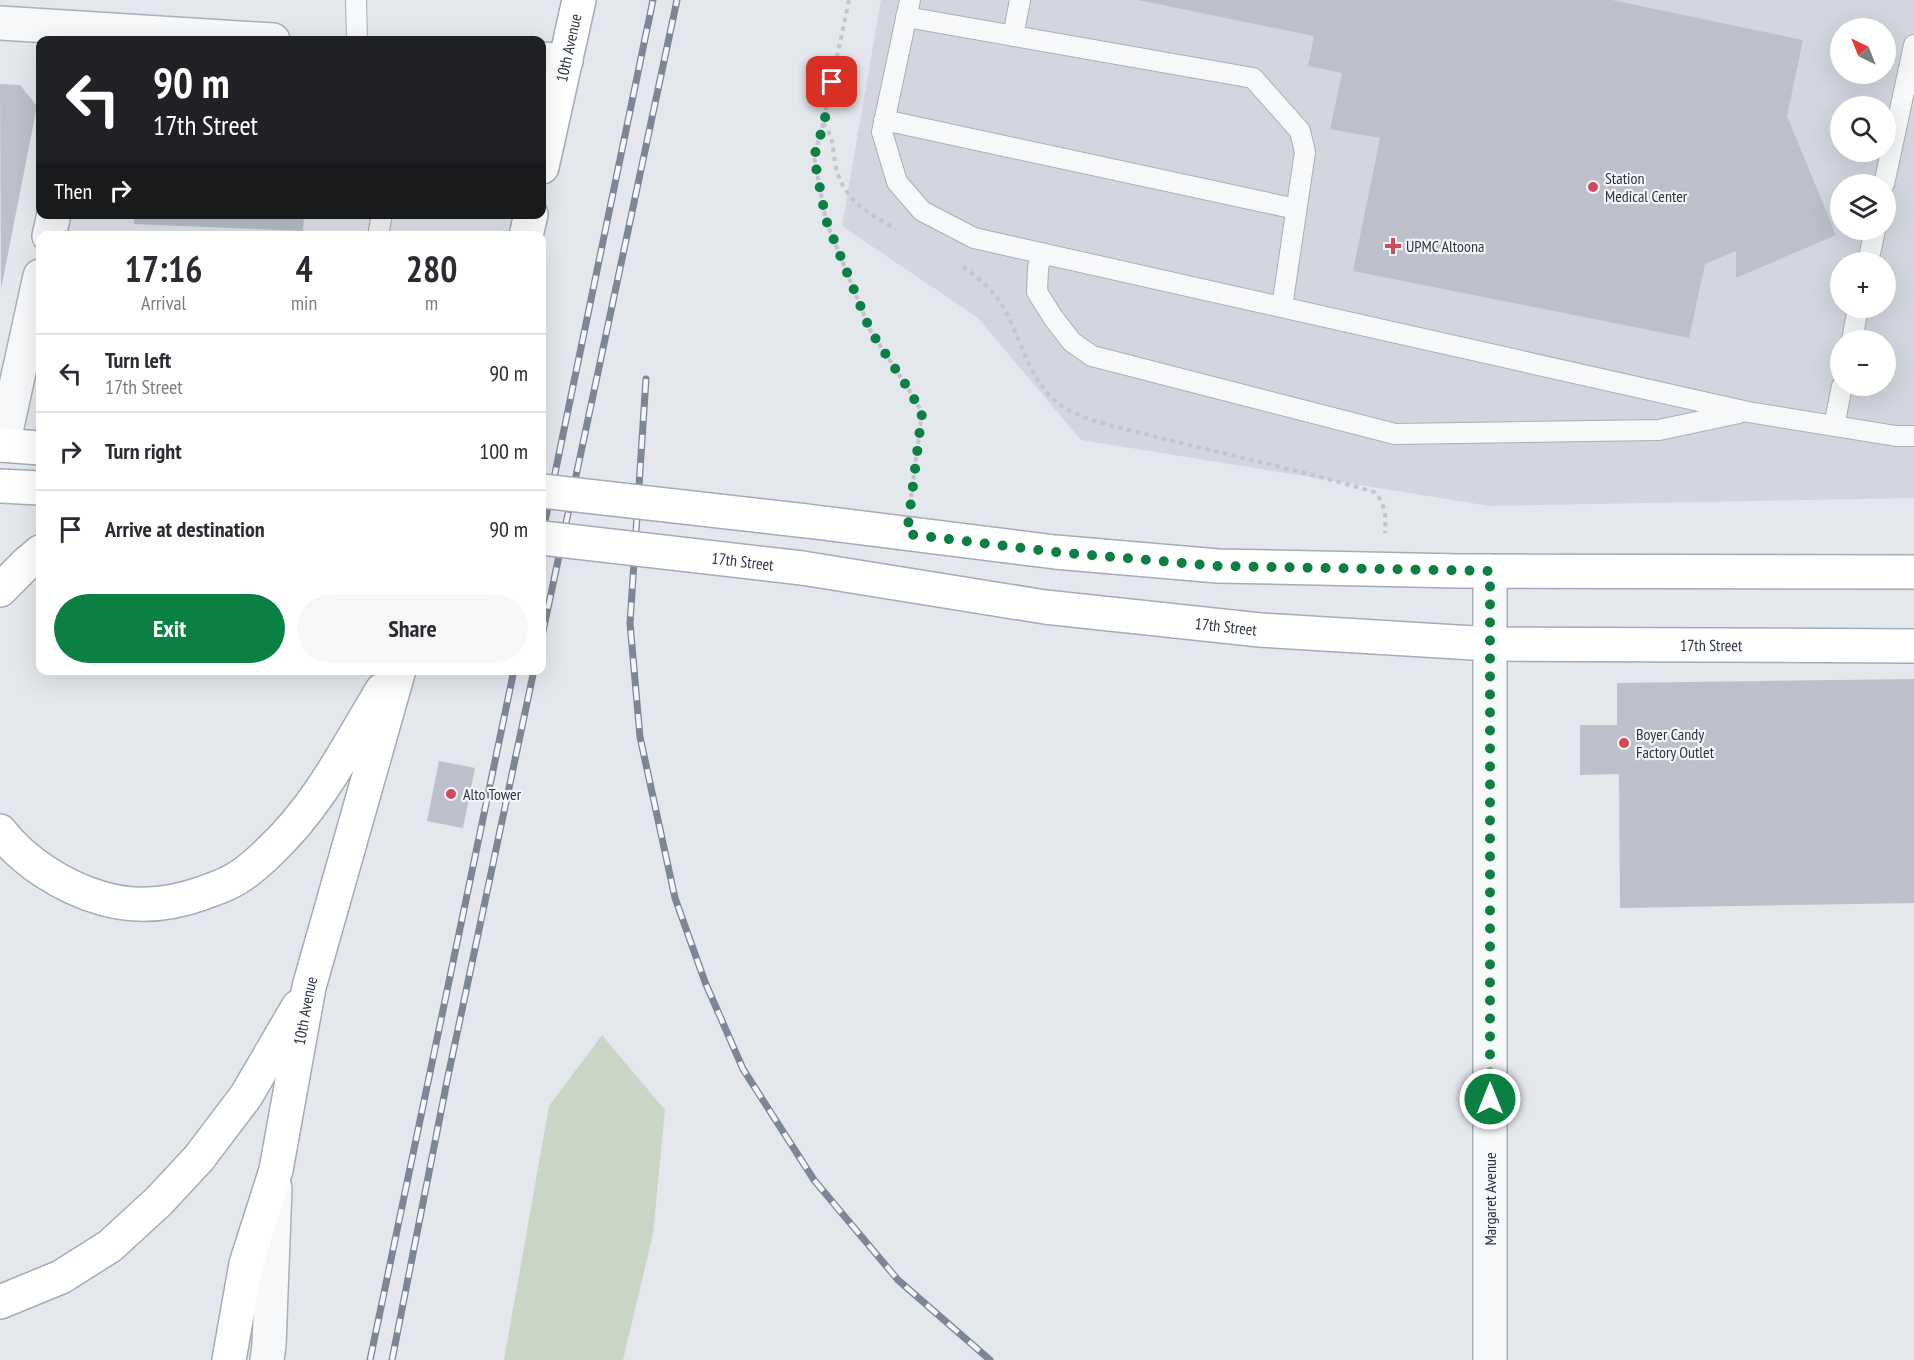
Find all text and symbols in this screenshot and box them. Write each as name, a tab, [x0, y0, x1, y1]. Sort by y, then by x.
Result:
street label: 10th Avenue	[551, 12, 586, 84]
north arrow	[1830, 18, 1896, 84]
map controls	[1830, 18, 1896, 396]
text: 90 m	[153, 55, 230, 110]
pin	[806, 56, 857, 107]
icon: left	[54, 60, 132, 138]
icon: arrive	[815, 65, 848, 98]
button: search	[1830, 96, 1896, 162]
text: 17th Street	[153, 108, 258, 142]
place label: Station Medical Center	[1605, 168, 1688, 206]
icon: right	[104, 174, 137, 207]
button: layers	[1830, 174, 1896, 240]
text: Then	[54, 177, 92, 205]
marker: Station Medical Center	[1586, 180, 1600, 194]
place label: UPMC Altoona	[1406, 236, 1484, 256]
marker: UPMC Altoona	[1384, 237, 1402, 255]
text: 17:16	[125, 245, 202, 292]
text: 4	[295, 245, 313, 292]
text: 280	[406, 245, 457, 292]
button: +	[1830, 252, 1896, 318]
text: Arrival	[141, 290, 186, 316]
text: min	[291, 290, 317, 316]
text: m	[425, 290, 438, 316]
button: −	[1830, 330, 1896, 396]
text: Turn left	[105, 346, 171, 374]
icon: left	[54, 357, 87, 390]
text: 90 m	[489, 359, 528, 387]
text: 17th Street	[105, 374, 183, 400]
icon: right	[54, 435, 87, 468]
text: Turn right	[105, 437, 182, 465]
text: 100 m	[479, 437, 528, 465]
icon: arrive	[54, 513, 87, 546]
text: Arrive at destination	[105, 515, 265, 543]
text: 90 m	[489, 515, 528, 543]
street label: 17th Street	[711, 548, 775, 575]
button: Exit	[54, 594, 285, 663]
button: Share	[297, 594, 528, 663]
street label: 17th Street	[1194, 613, 1258, 640]
street label: 17th Street	[1680, 635, 1743, 655]
place label: Boyer Candy Factory Outlet	[1636, 724, 1715, 762]
marker: Boyer Candy Factory Outlet	[1617, 736, 1631, 750]
place label: Alto Tower	[463, 784, 522, 804]
marker: Alto Tower	[444, 787, 458, 801]
street label: 10th Avenue	[289, 974, 322, 1047]
position arrow	[1458, 1067, 1522, 1131]
street label: Margaret Avenue	[1480, 1152, 1500, 1246]

